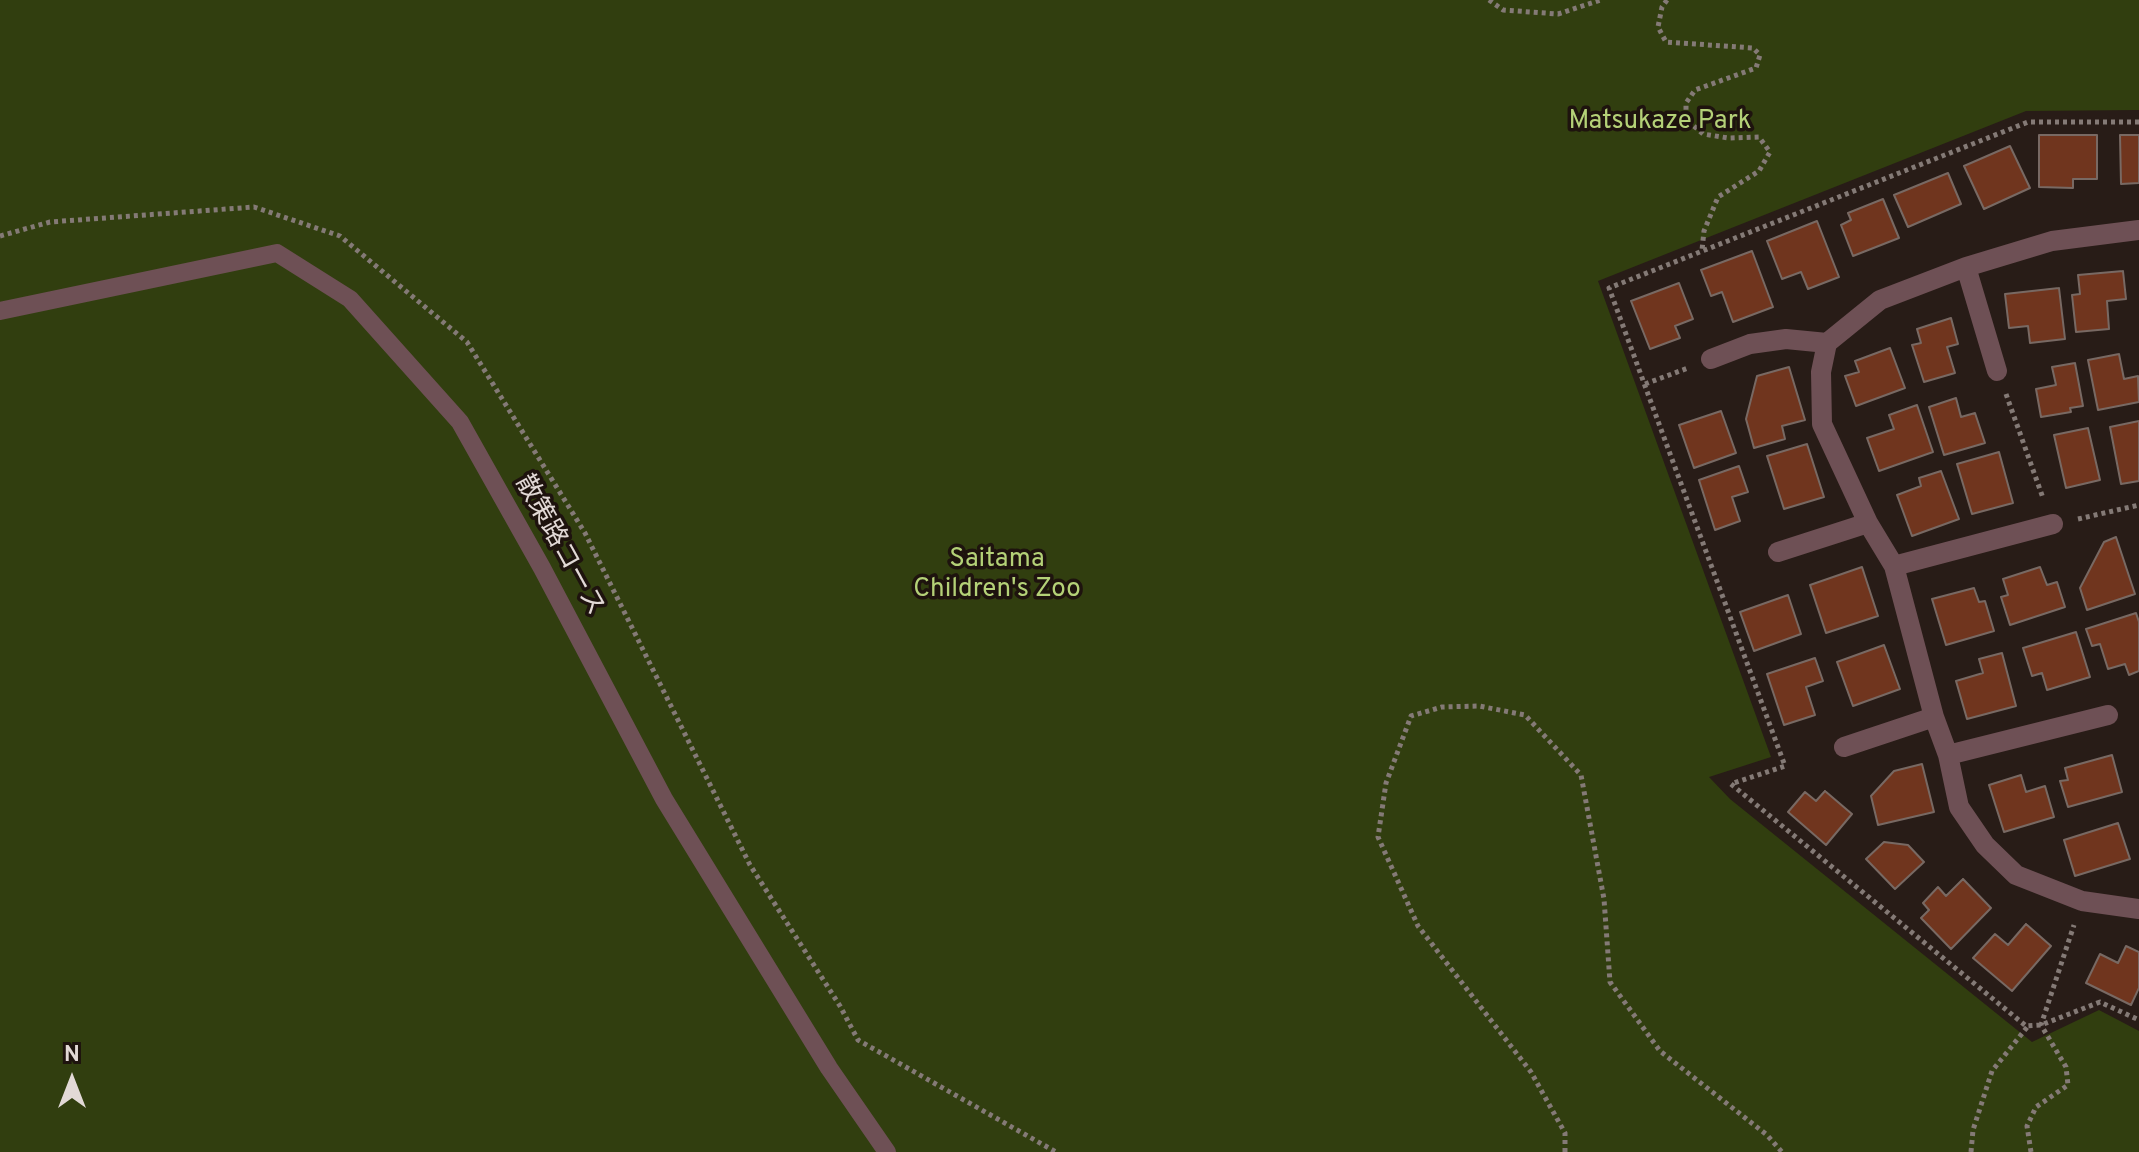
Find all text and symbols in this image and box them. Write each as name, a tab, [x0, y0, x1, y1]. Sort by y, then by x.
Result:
park label: Matsukaze Park	[1568, 107, 1752, 139]
street label: 散策路コース	[507, 470, 609, 622]
park label: Saitama Children's Zoo	[913, 545, 1081, 606]
north arrow	[32, 1040, 112, 1120]
text: N	[64, 1042, 80, 1069]

